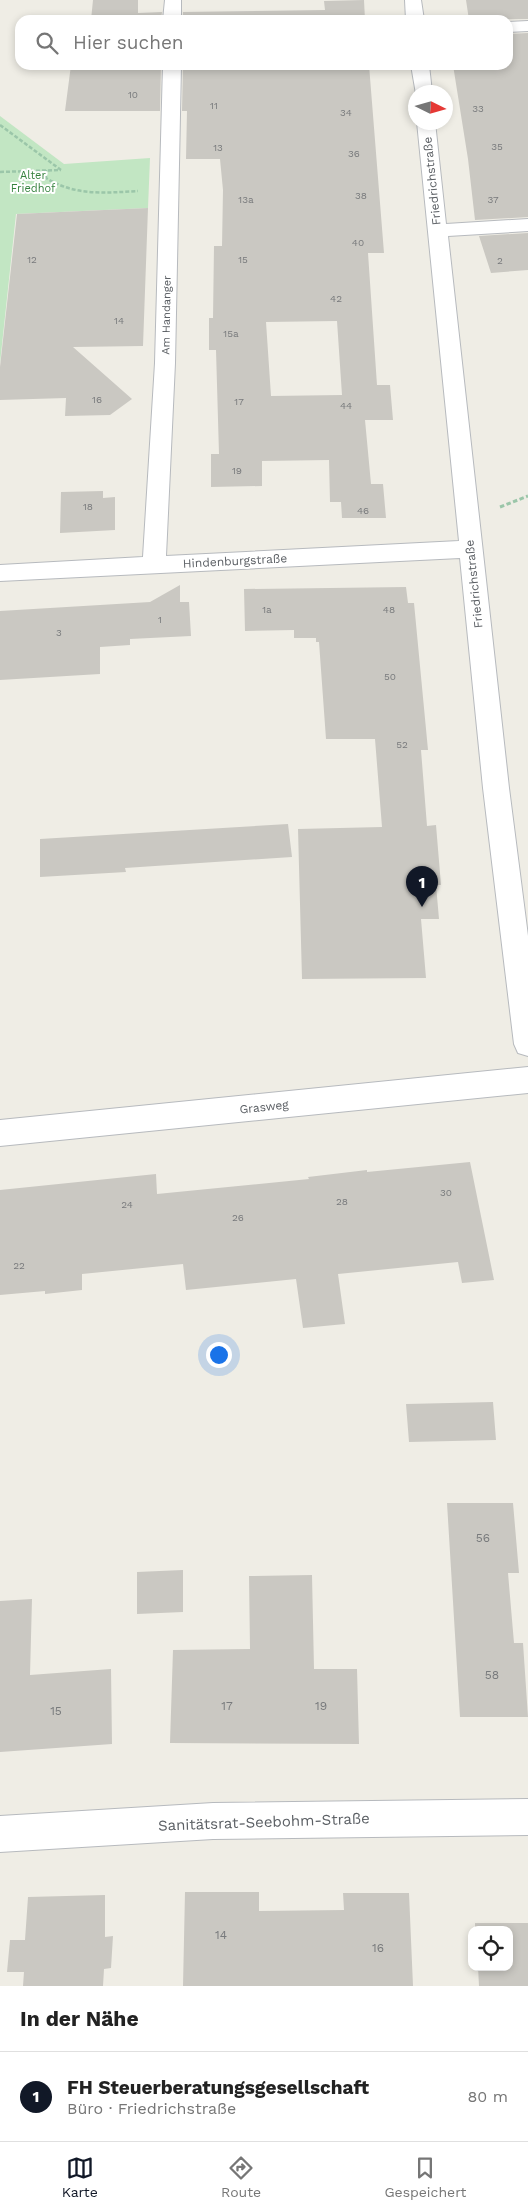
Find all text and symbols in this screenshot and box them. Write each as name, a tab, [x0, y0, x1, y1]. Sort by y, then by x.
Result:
search box	[15, 15, 513, 70]
icon: search	[33, 29, 61, 57]
text: Hier suchen	[73, 31, 184, 54]
north arrow	[408, 85, 453, 130]
house number: 10	[128, 89, 138, 100]
house number: 11	[210, 100, 218, 111]
house number: 33	[472, 103, 484, 114]
house number: 34	[340, 107, 352, 118]
street label: Friedrichstraße	[420, 136, 444, 226]
house number: 35	[491, 141, 503, 152]
house number: 13	[213, 142, 223, 153]
house number: 36	[348, 148, 360, 159]
park label: Alter Friedhof	[11, 169, 56, 195]
house number: 38	[355, 190, 367, 201]
house number: 13a	[238, 194, 254, 205]
house number: 37	[487, 194, 499, 205]
house number: 40	[352, 237, 364, 248]
house number: 12	[27, 254, 37, 265]
house number: 15	[238, 254, 248, 265]
house number: 2	[497, 255, 503, 266]
street label: Am Handanger	[159, 275, 174, 355]
house number: 42	[330, 293, 342, 304]
house number: 14	[114, 315, 124, 326]
house number: 15a	[223, 328, 239, 339]
house number: 16	[92, 394, 102, 405]
house number: 17	[234, 396, 244, 407]
house number: 44	[340, 400, 352, 411]
house number: 19	[232, 465, 242, 476]
house number: 18	[83, 501, 93, 512]
house number: 46	[357, 505, 369, 516]
street label: Friedrichstraße	[462, 539, 486, 629]
street label: Hindenburgstraße	[182, 551, 288, 571]
house number: 1a	[262, 604, 272, 615]
house number: 48	[383, 604, 395, 615]
house number: 1	[158, 614, 162, 625]
house number: 3	[56, 627, 62, 638]
house number: 50	[384, 671, 396, 682]
house number: 52	[396, 739, 408, 750]
pin: 1	[406, 866, 438, 907]
street label: Grasweg	[239, 1097, 290, 1117]
house number: 30	[440, 1187, 452, 1198]
house number: 28	[336, 1196, 348, 1207]
house number: 24	[121, 1199, 133, 1210]
house number: 26	[232, 1212, 244, 1223]
house number: 22	[13, 1260, 25, 1271]
your location	[206, 1342, 232, 1368]
house number: 56	[476, 1531, 490, 1545]
house number: 58	[485, 1668, 499, 1682]
house number: 17	[221, 1699, 233, 1713]
house number: 19	[315, 1699, 327, 1713]
house number: 15	[50, 1704, 62, 1718]
street label: Sanitätsrat-Seebohm-Straße	[158, 1809, 370, 1835]
map controls	[468, 1926, 513, 1971]
button: locate	[468, 1926, 513, 1971]
house number: 14	[215, 1928, 227, 1942]
house number: 16	[372, 1941, 384, 1955]
text: In der Nähe	[20, 2006, 139, 2031]
text: FH Steuerberatungsgesellschaft	[67, 2076, 369, 2099]
text: 1	[33, 2087, 39, 2106]
text: 80 m	[467, 2087, 508, 2106]
text: Büro · Friedrichstraße	[67, 2099, 236, 2118]
tab: Karte	[62, 2154, 98, 2200]
tab: Route	[221, 2154, 261, 2200]
tab: Gespeichert	[384, 2154, 466, 2200]

